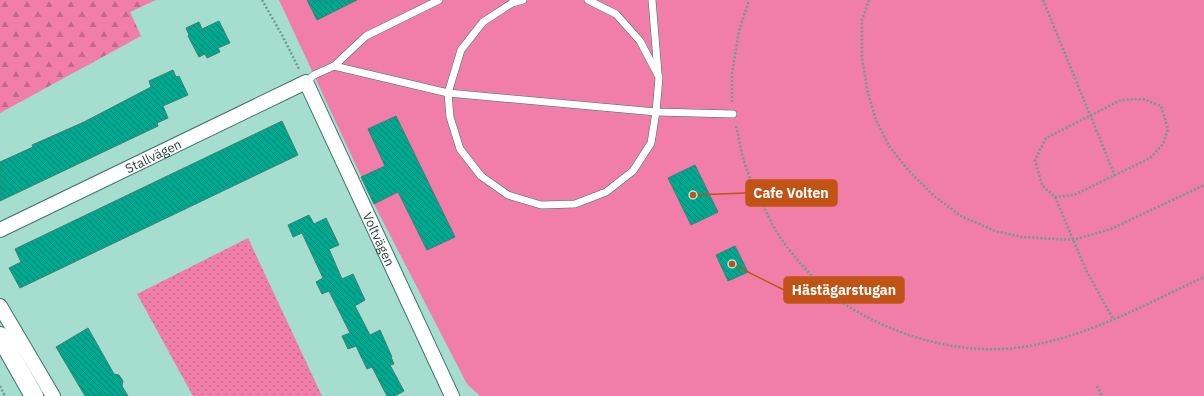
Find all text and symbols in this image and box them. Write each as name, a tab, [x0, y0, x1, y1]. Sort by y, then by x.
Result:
street label: Stallvägen	[122, 136, 184, 177]
callout: Cafe Volten	[746, 180, 837, 206]
text: Cafe Volten	[753, 184, 829, 202]
street label: Voltvägen	[359, 210, 398, 269]
callout: Hästägarstugan	[784, 277, 904, 303]
text: Hästägarstugan	[792, 281, 896, 299]

